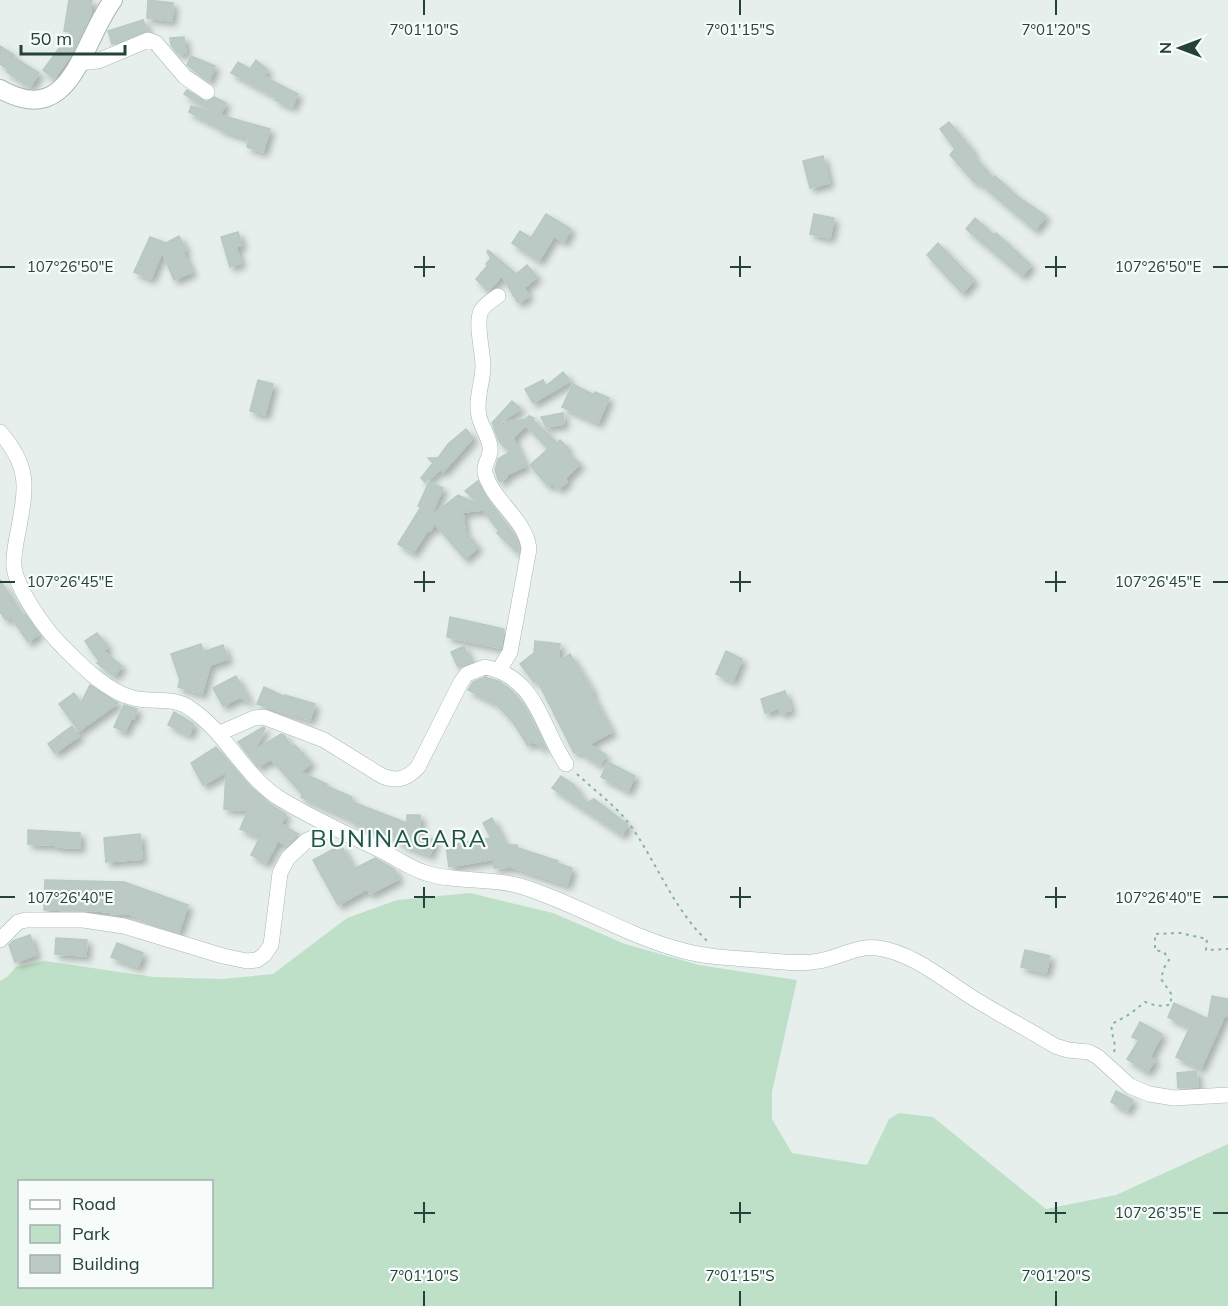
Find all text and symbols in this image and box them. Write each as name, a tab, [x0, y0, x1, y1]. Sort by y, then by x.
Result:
scale bar	[21, 18, 124, 56]
north arrow	[1150, 18, 1210, 78]
text: 7°01'10"S	[389, 20, 459, 39]
text: 7°01'15"S	[705, 20, 775, 39]
text: 7°01'20"S	[1021, 20, 1091, 39]
text: 50 m	[30, 27, 72, 50]
text: N	[1155, 42, 1175, 54]
text: 107°26'50"E	[27, 257, 113, 276]
text: 107°26'50"E	[1115, 257, 1201, 276]
text: 107°26'45"E	[27, 572, 113, 591]
text: 107°26'45"E	[1115, 572, 1201, 591]
district label: BUNINAGARA	[310, 823, 488, 853]
text: 107°26'40"E	[27, 888, 113, 907]
text: 107°26'40"E	[1115, 888, 1201, 907]
legend	[18, 1180, 213, 1288]
text: Road	[72, 1192, 116, 1215]
text: 107°26'35"E	[1115, 1203, 1201, 1222]
text: Park	[72, 1222, 111, 1245]
text: Building	[72, 1252, 140, 1275]
text: 7°01'10"S	[389, 1266, 459, 1285]
text: 7°01'15"S	[705, 1266, 775, 1285]
text: 7°01'20"S	[1021, 1266, 1091, 1285]

